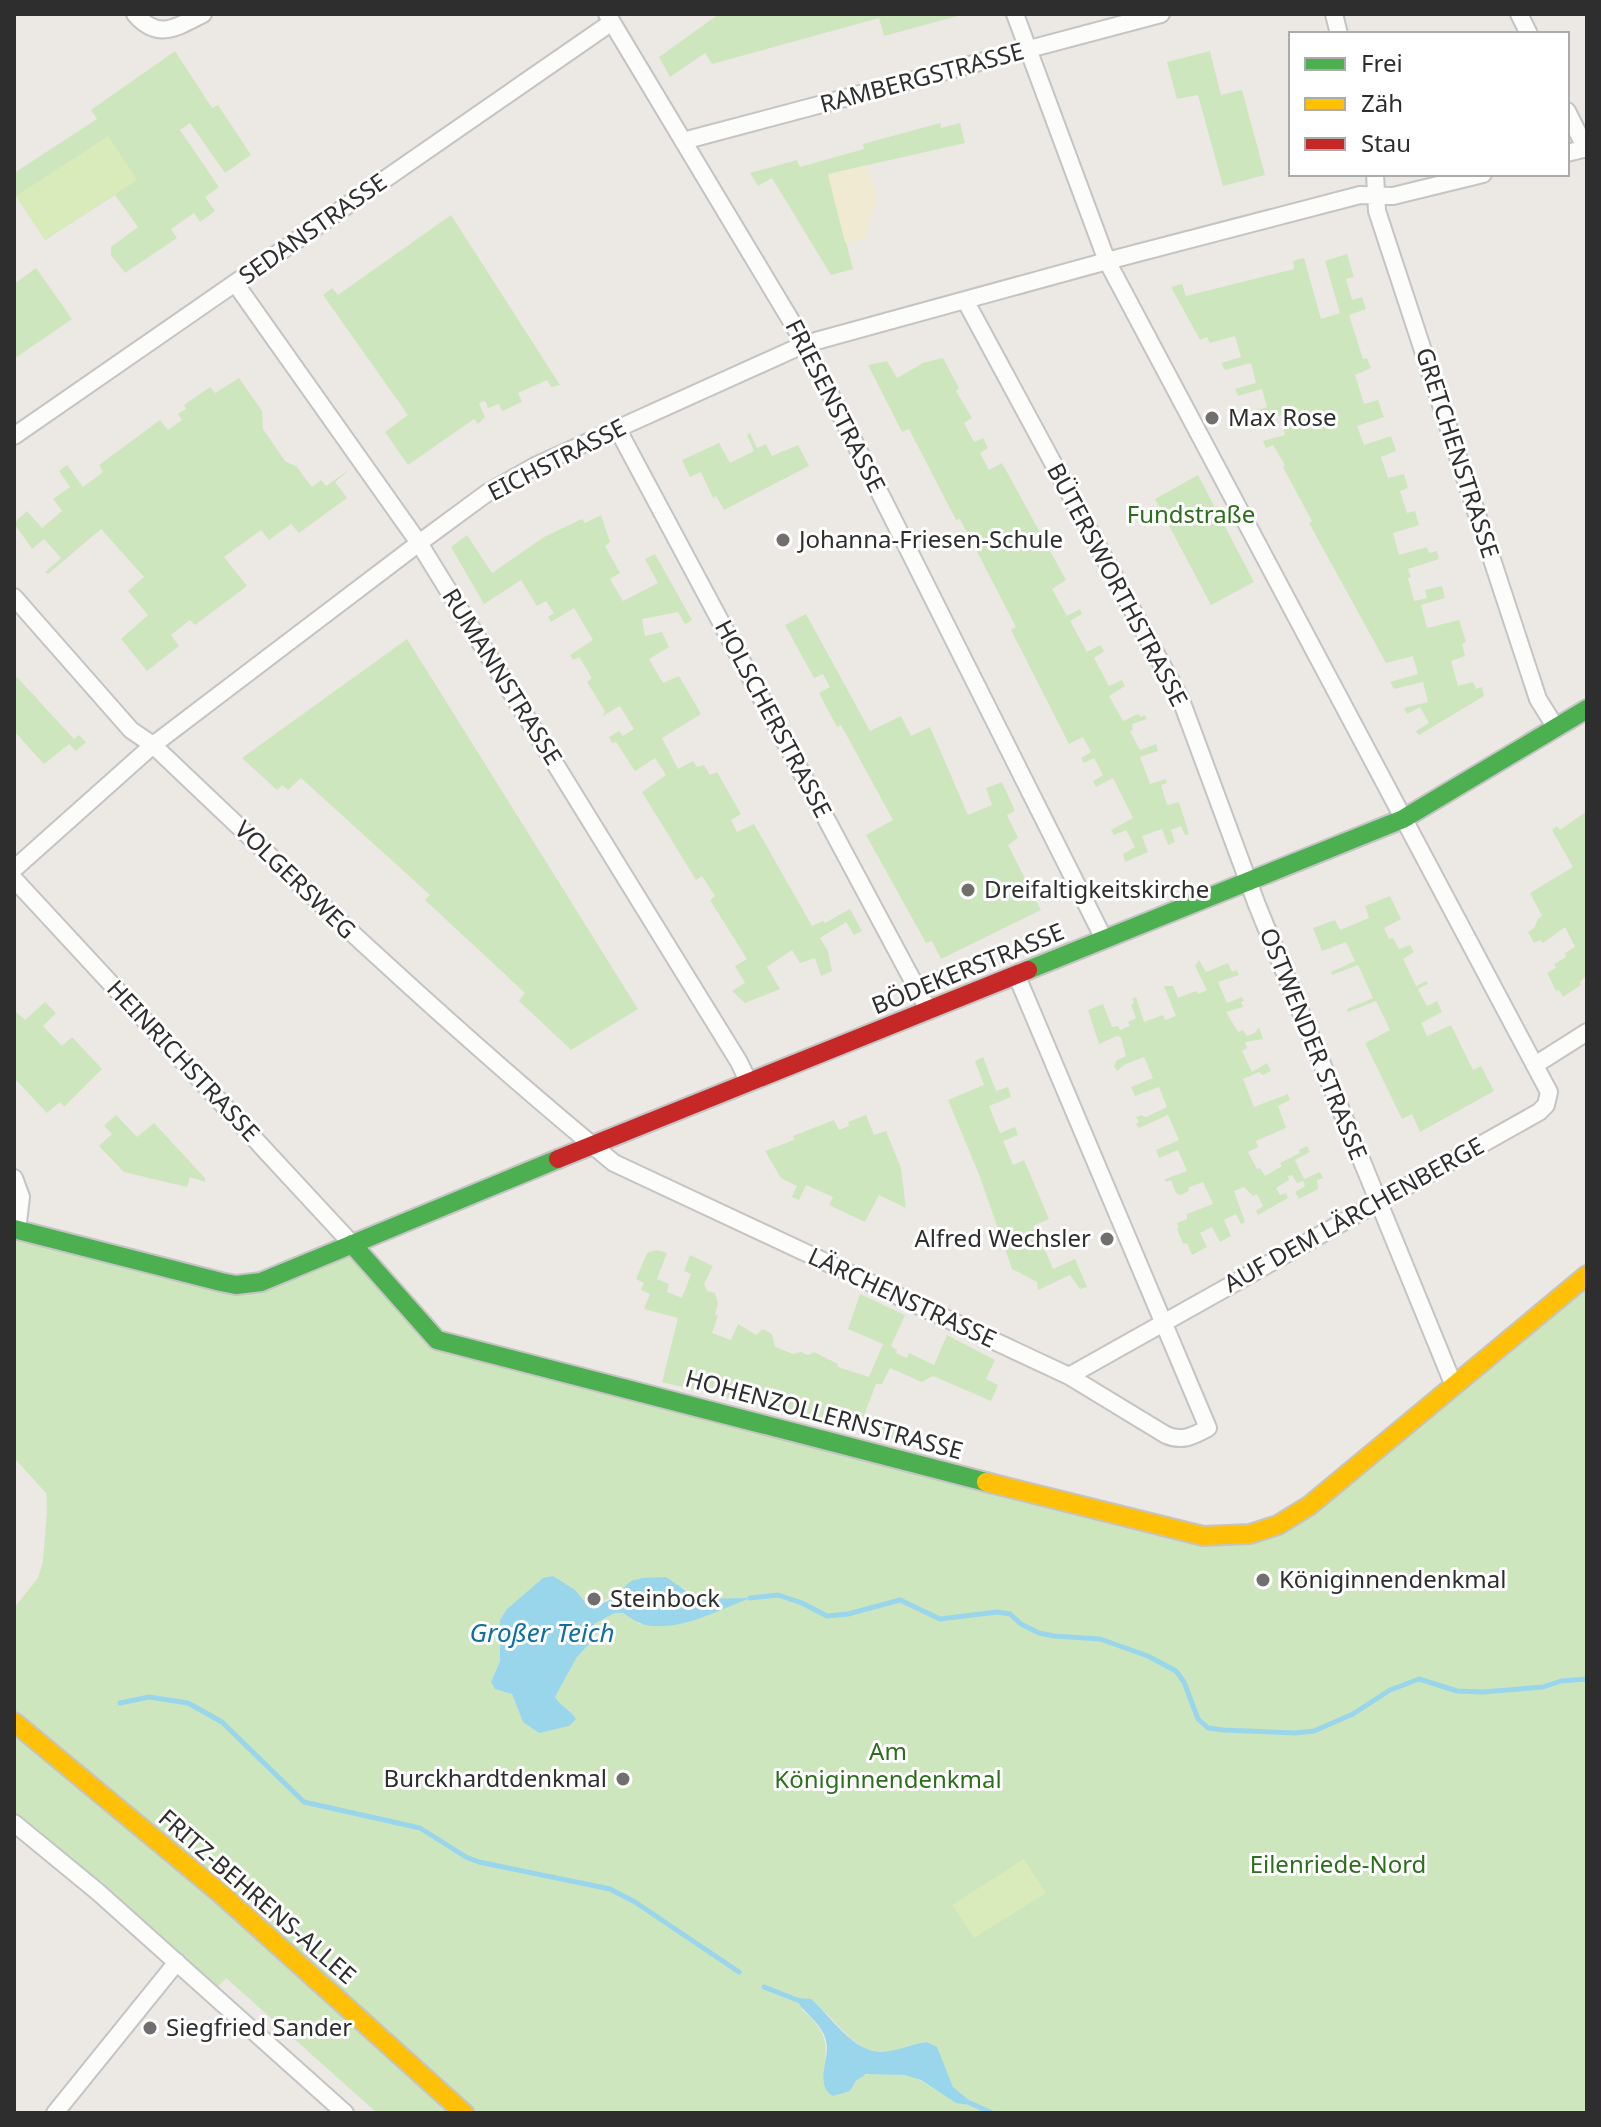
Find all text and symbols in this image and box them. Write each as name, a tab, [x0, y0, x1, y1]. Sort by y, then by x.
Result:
legend	[1289, 32, 1569, 176]
street label: RAMBERGSTRASSE	[816, 33, 1027, 120]
text: Frei	[1361, 46, 1403, 79]
text: Zäh	[1361, 86, 1403, 119]
text: Stau	[1361, 126, 1411, 159]
street label: SEDANSTRASSE	[232, 164, 393, 291]
street label: FRIESENSTRASSE	[778, 313, 894, 498]
street label: GRETCHENSTRASSE	[1409, 343, 1508, 562]
place label: Max Rose	[1228, 400, 1337, 433]
marker: Max Rose	[1203, 409, 1221, 427]
street label: EICHSTRASSE	[482, 410, 631, 508]
street label: BÜTERSWORTHSTRASSE	[1040, 457, 1197, 712]
park label: Fundstraße	[1127, 497, 1255, 530]
place label: Johanna-Friesen-Schule	[797, 522, 1063, 555]
marker: Johanna-Friesen-Schule	[774, 531, 792, 549]
street label: RUMANNSTRASSE	[436, 582, 571, 771]
street label: HOLSCHERSTRASSE	[708, 613, 841, 823]
street label: VOLGERSWEG	[228, 812, 364, 945]
place label: Dreifaltigkeitskirche	[984, 872, 1209, 905]
marker: Dreifaltigkeitskirche	[959, 881, 977, 899]
street label: BÖDEKERSTRASSE	[866, 914, 1069, 1021]
street label: OSTWENDER STRASSE	[1253, 922, 1376, 1164]
street label: HEINRICHSTRASSE	[100, 972, 268, 1148]
street label: AUF DEM LÄRCHENBERGE	[1217, 1128, 1489, 1299]
place label: Alfred Wechsler	[914, 1221, 1091, 1254]
marker: Alfred Wechsler	[1098, 1230, 1116, 1248]
street label: LÄRCHENSTRASSE	[803, 1239, 1002, 1355]
street label: HOHENZOLLERNSTRASSE	[682, 1361, 967, 1467]
place label: Königinnendenkmal	[1279, 1562, 1506, 1595]
marker: Königinnendenkmal	[1254, 1571, 1272, 1589]
place label: Steinbock	[610, 1581, 720, 1614]
marker: Steinbock	[585, 1590, 603, 1608]
water label: Großer Teich	[469, 1614, 615, 1650]
park label: Am Königinnendenkmal	[774, 1734, 1002, 1795]
place label: Burckhardtdenkmal	[384, 1761, 607, 1794]
marker: Burckhardtdenkmal	[614, 1770, 632, 1788]
street label: FRITZ-BEHRENS-ALLEE	[152, 1801, 364, 1991]
park label: Eilenriede-Nord	[1250, 1847, 1426, 1880]
place label: Siegfried Sander	[166, 2010, 352, 2043]
marker: Siegfried Sander	[141, 2019, 159, 2037]

